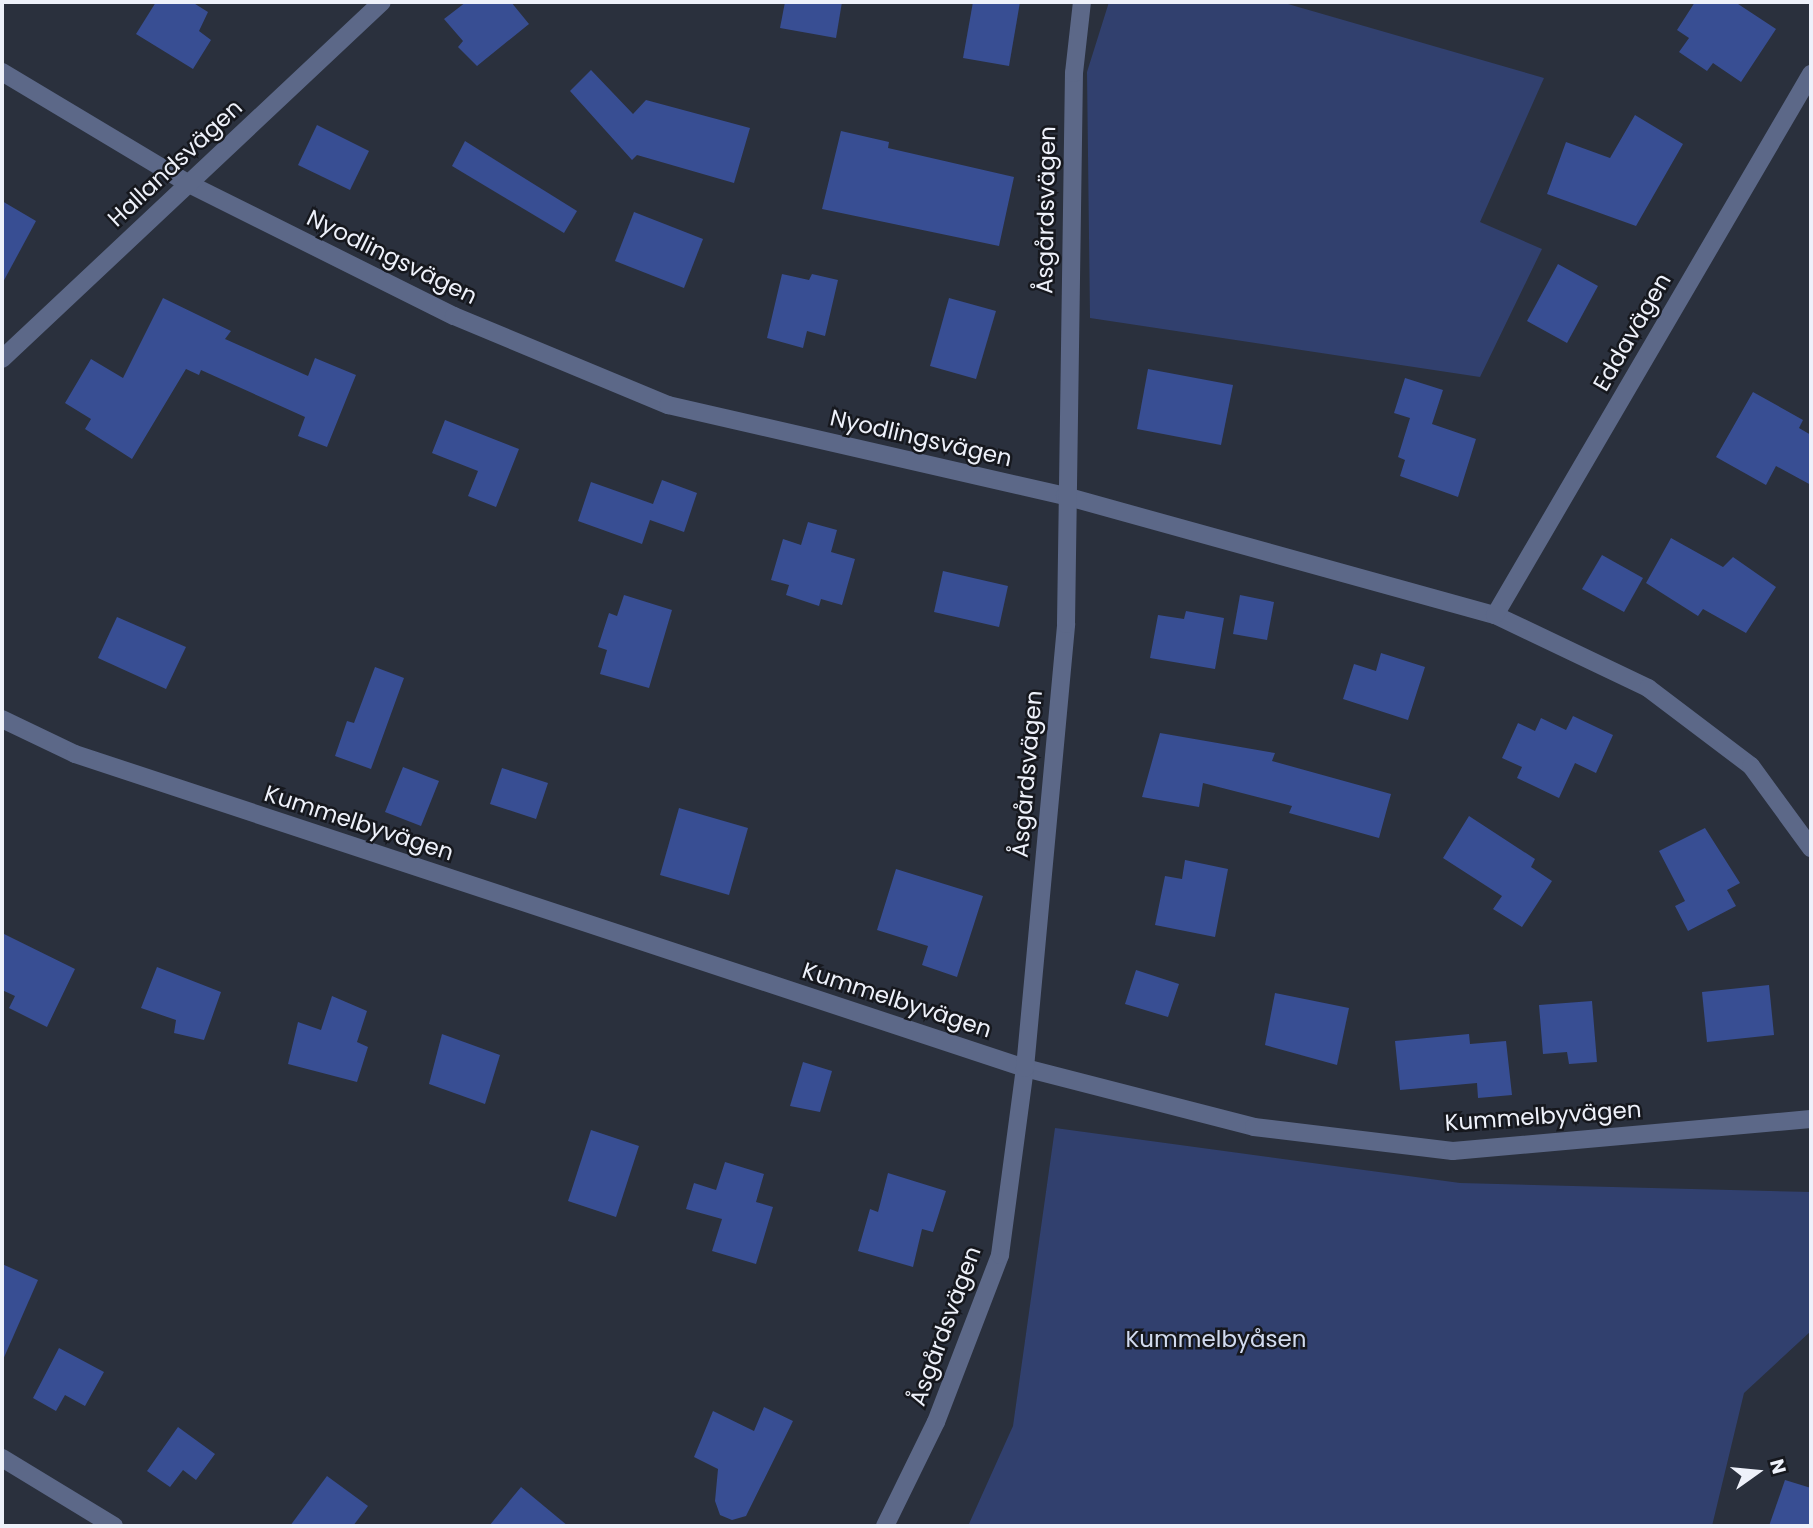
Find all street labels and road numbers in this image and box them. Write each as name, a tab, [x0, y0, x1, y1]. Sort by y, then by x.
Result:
street label: Hallandsvägen	[102, 94, 248, 232]
street label: Åsgårdsvägen	[1031, 126, 1061, 294]
street label: Nyodlingsvägen	[302, 204, 482, 310]
street label: Eddavägen	[1587, 268, 1677, 396]
street label: Nyodlingsvägen	[827, 404, 1015, 472]
street label: Åsgårdsvägen	[1006, 689, 1048, 859]
street label: Kummelbyvägen	[261, 779, 457, 867]
street label: Kummelbyvägen	[799, 956, 995, 1044]
street label: Kummelbyvägen	[1444, 1095, 1642, 1137]
street label: Åsgårdsvägen	[903, 1242, 987, 1410]

